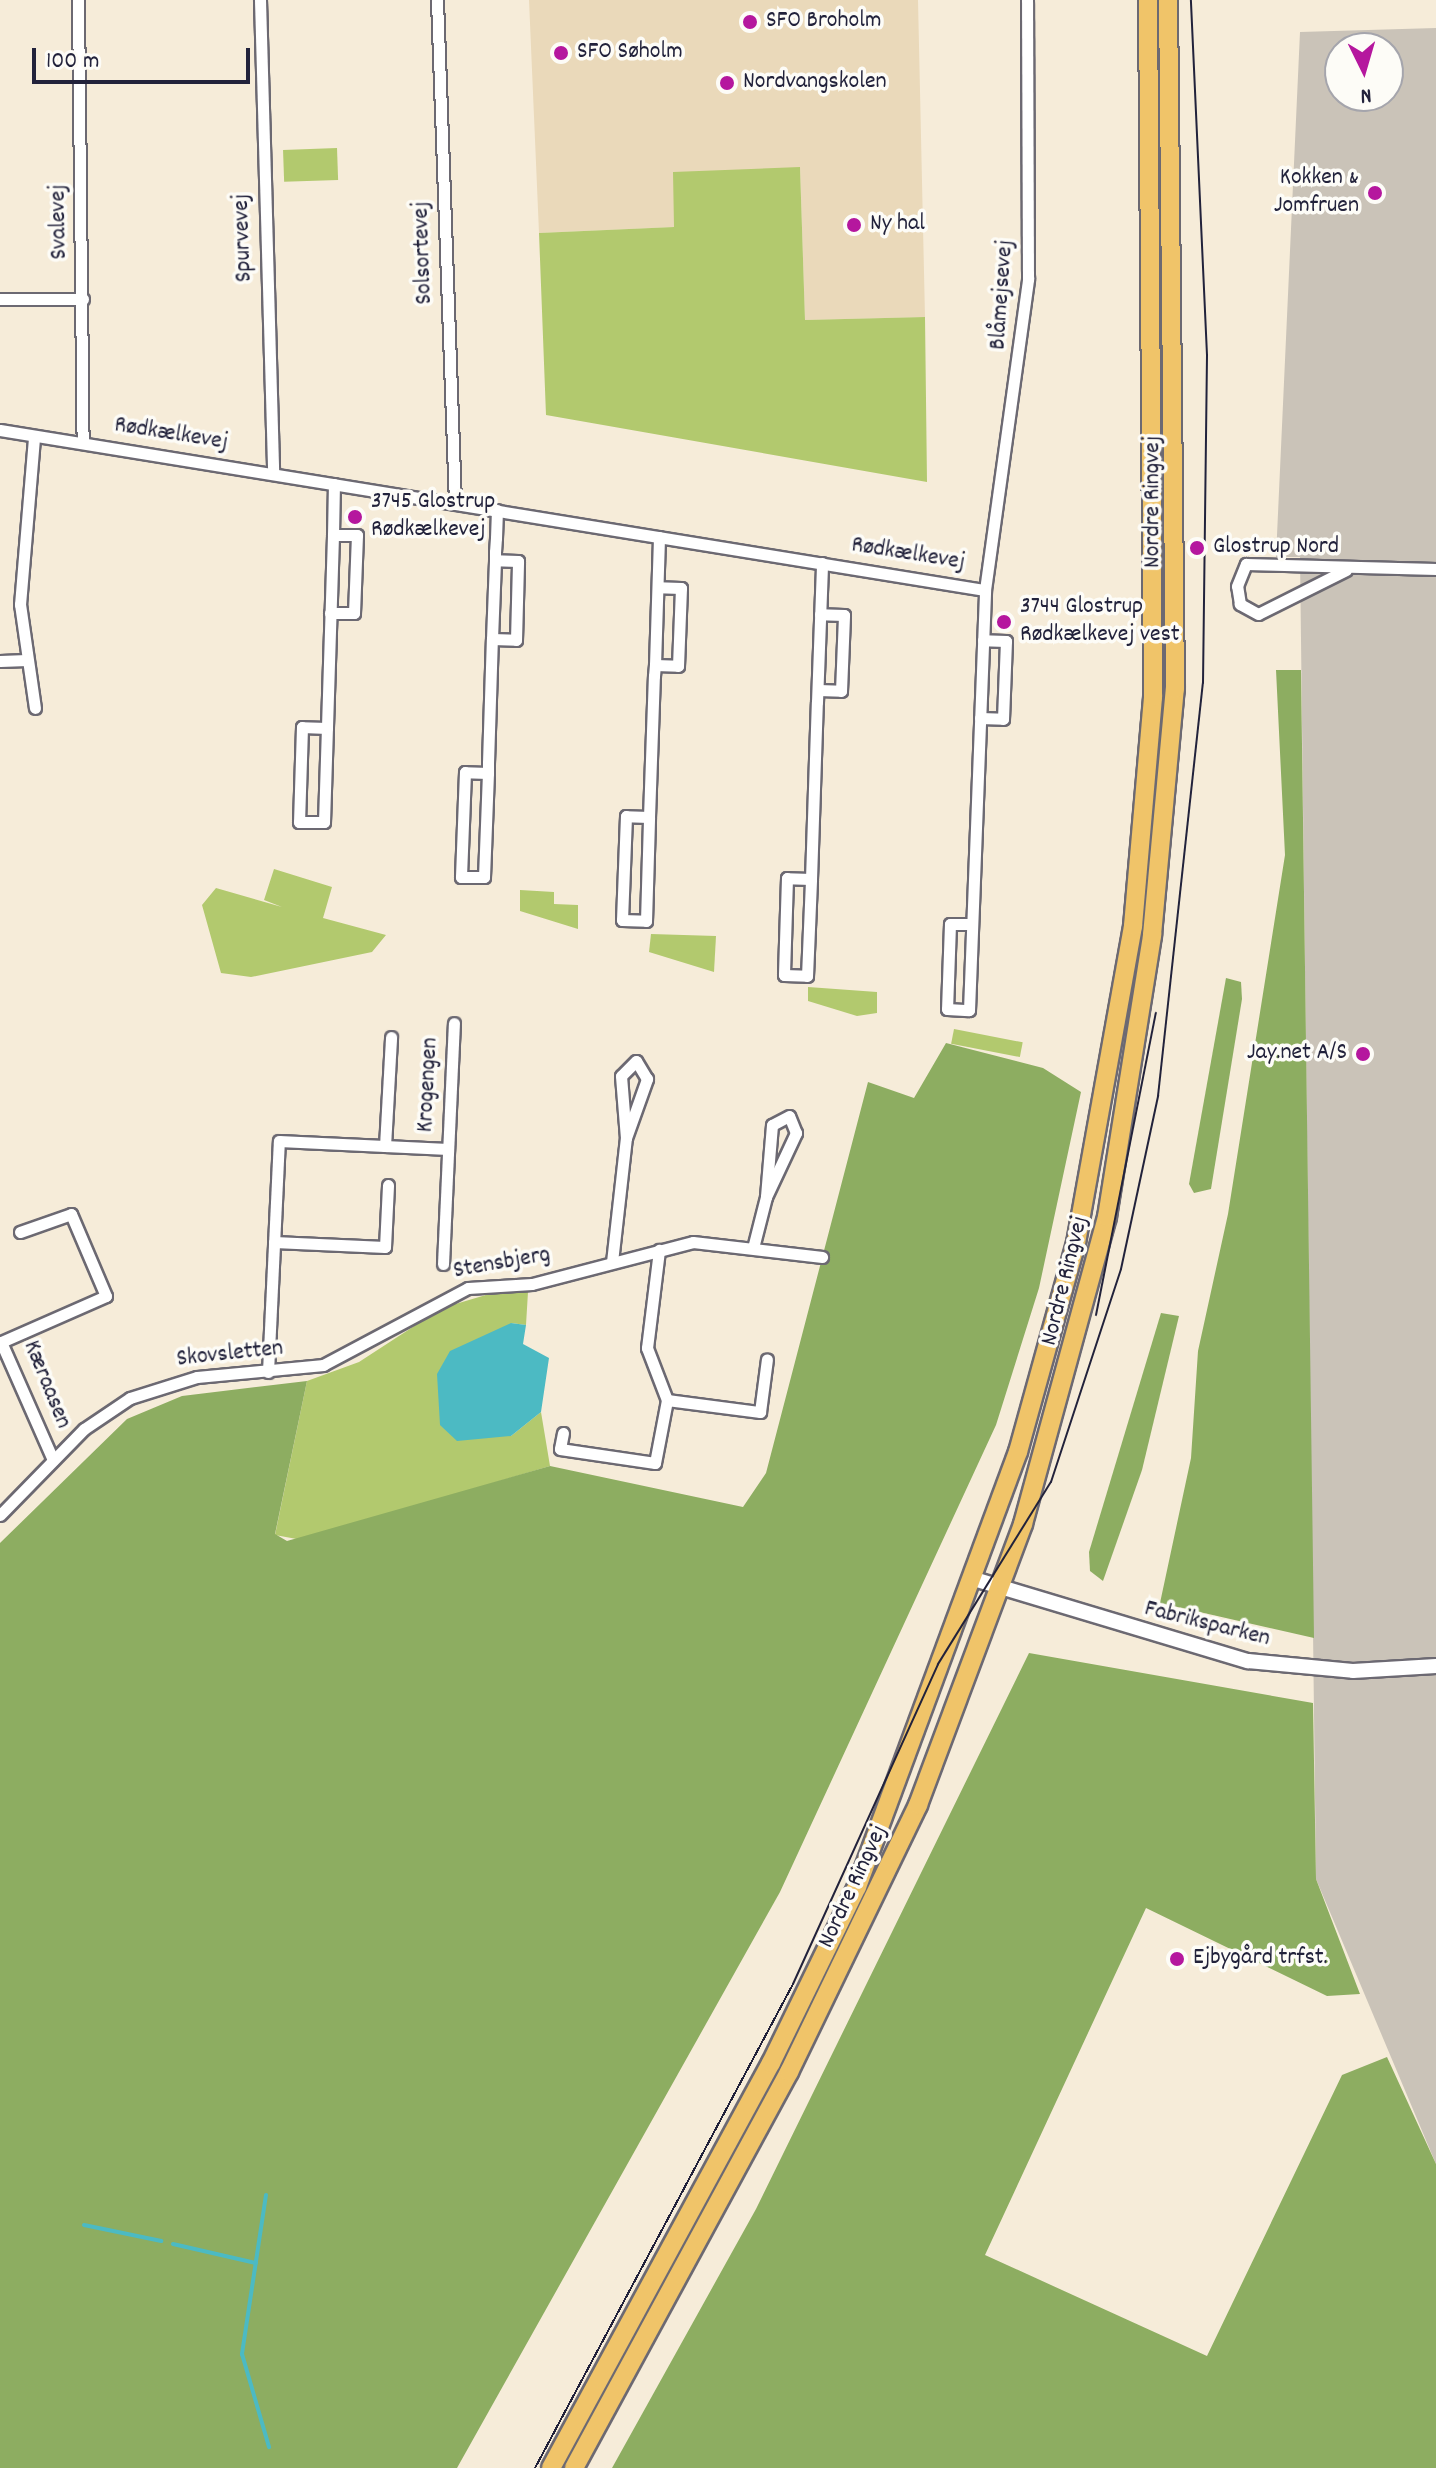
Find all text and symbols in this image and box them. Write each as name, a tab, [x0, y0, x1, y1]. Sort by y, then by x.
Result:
place label: SFO Broholm	[766, 8, 881, 36]
marker: SFO Broholm	[741, 13, 759, 31]
scale bar	[36, 32, 254, 82]
north arrow	[1324, 32, 1404, 112]
place label: SFO Søholm	[577, 39, 683, 67]
marker: SFO Søholm	[552, 44, 570, 62]
text: 100 m	[46, 45, 99, 79]
place label: Nordvangskolen	[743, 69, 887, 97]
marker: Nordvangskolen	[718, 74, 736, 92]
text: N	[1359, 78, 1373, 110]
place label: Kokken & Jomfruen	[1274, 165, 1359, 221]
street label: Svalevej	[45, 184, 75, 260]
marker: Kokken & Jomfruen	[1366, 184, 1384, 202]
street label: Spurvevej	[228, 193, 260, 283]
street label: Solsortevej	[408, 201, 440, 305]
place label: Ny hal	[870, 211, 925, 239]
marker: Ny hal	[845, 216, 863, 234]
street label: Blåmejsevej	[985, 239, 1021, 351]
street label: Rødkælkevej	[112, 412, 230, 458]
street label: Nordre Ringvej	[1140, 436, 1168, 568]
place label: 3745 Glostrup Rødkælkevej	[371, 489, 495, 545]
marker: 3745 Glostrup Rødkælkevej	[346, 508, 364, 526]
street label: Rødkælkevej	[849, 532, 967, 578]
place label: Glostrup Nord	[1213, 534, 1339, 562]
marker: Glostrup Nord	[1188, 539, 1206, 557]
place label: 3744 Glostrup Rødkælkevej vest	[1020, 594, 1180, 650]
marker: 3744 Glostrup Rødkælkevej vest	[995, 613, 1013, 631]
street label: Krogengen	[412, 1037, 446, 1133]
place label: Jay.net A/S	[1247, 1040, 1347, 1068]
marker: Jay.net A/S	[1354, 1045, 1372, 1063]
street label: Nordre Ringvej	[1036, 1213, 1096, 1349]
street label: Stensbjerg	[451, 1241, 553, 1287]
street label: Skovsletten	[175, 1335, 285, 1375]
street label: Kæraasen	[15, 1337, 77, 1433]
street label: Fabriksparken	[1141, 1596, 1273, 1654]
street label: Nordre Ringvej	[813, 1821, 895, 1953]
place label: Ejbygård trfst.	[1193, 1945, 1328, 1973]
marker: Ejbygård trfst.	[1168, 1950, 1186, 1968]

